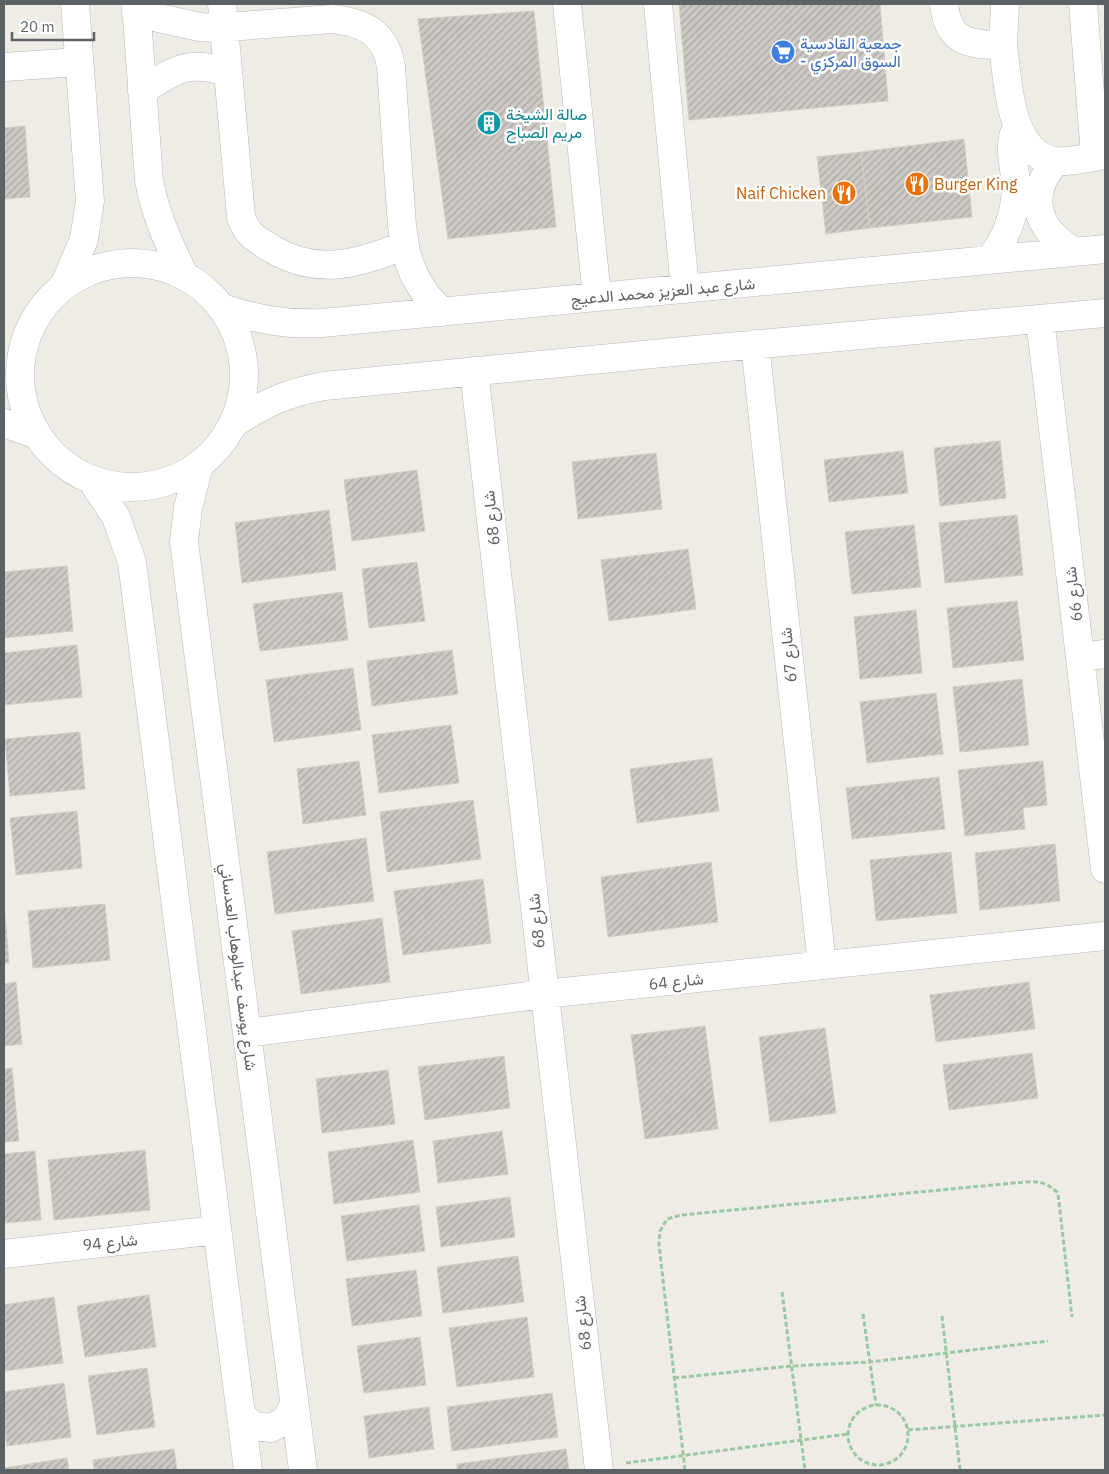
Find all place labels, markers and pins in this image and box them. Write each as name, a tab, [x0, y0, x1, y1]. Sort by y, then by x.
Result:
place label: جمعية القادسية - السوق المركزي	[800, 33, 902, 75]
supermarket icon: جمعية القادسية - السوق المركزي	[770, 39, 796, 65]
place label: صالة الشيخة مريم الصباح	[506, 104, 587, 144]
building icon: صالة الشيخة مريم الصباح	[476, 110, 502, 136]
restaurant icon: Burger King	[904, 171, 930, 197]
place label: Burger King	[934, 174, 1018, 194]
restaurant icon: Naif Chicken	[831, 180, 857, 206]
place label: Naif Chicken	[736, 183, 826, 203]

